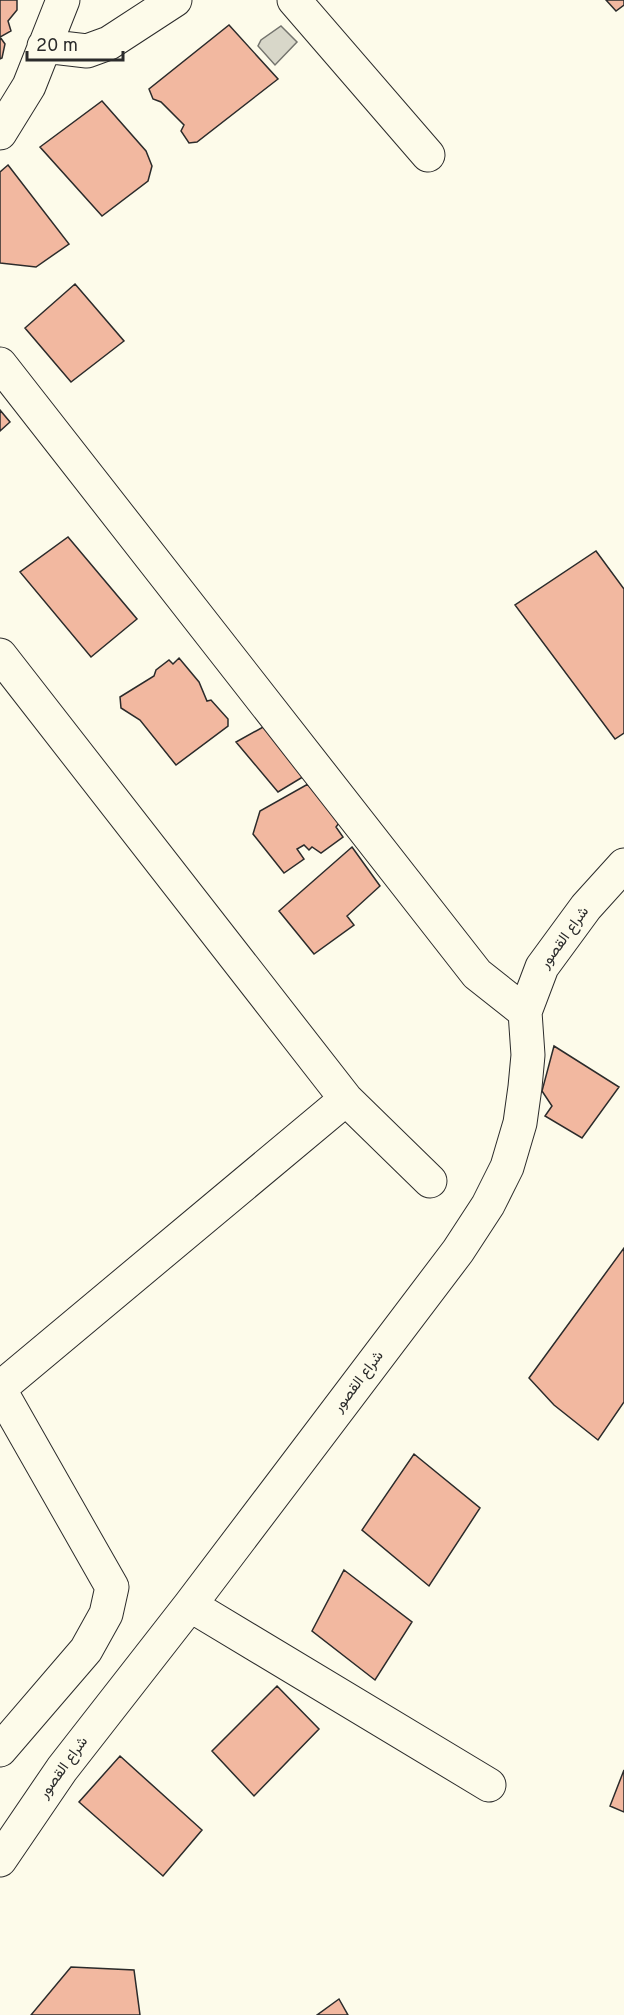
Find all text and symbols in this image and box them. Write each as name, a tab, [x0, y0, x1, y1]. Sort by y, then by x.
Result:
scale bar	[27, 24, 123, 62]
text: 20 m	[36, 35, 78, 58]
street label: شراع القصور	[536, 903, 594, 974]
street label: شراع القصور	[329, 1347, 388, 1417]
street label: شراع القصور	[35, 1733, 93, 1804]

